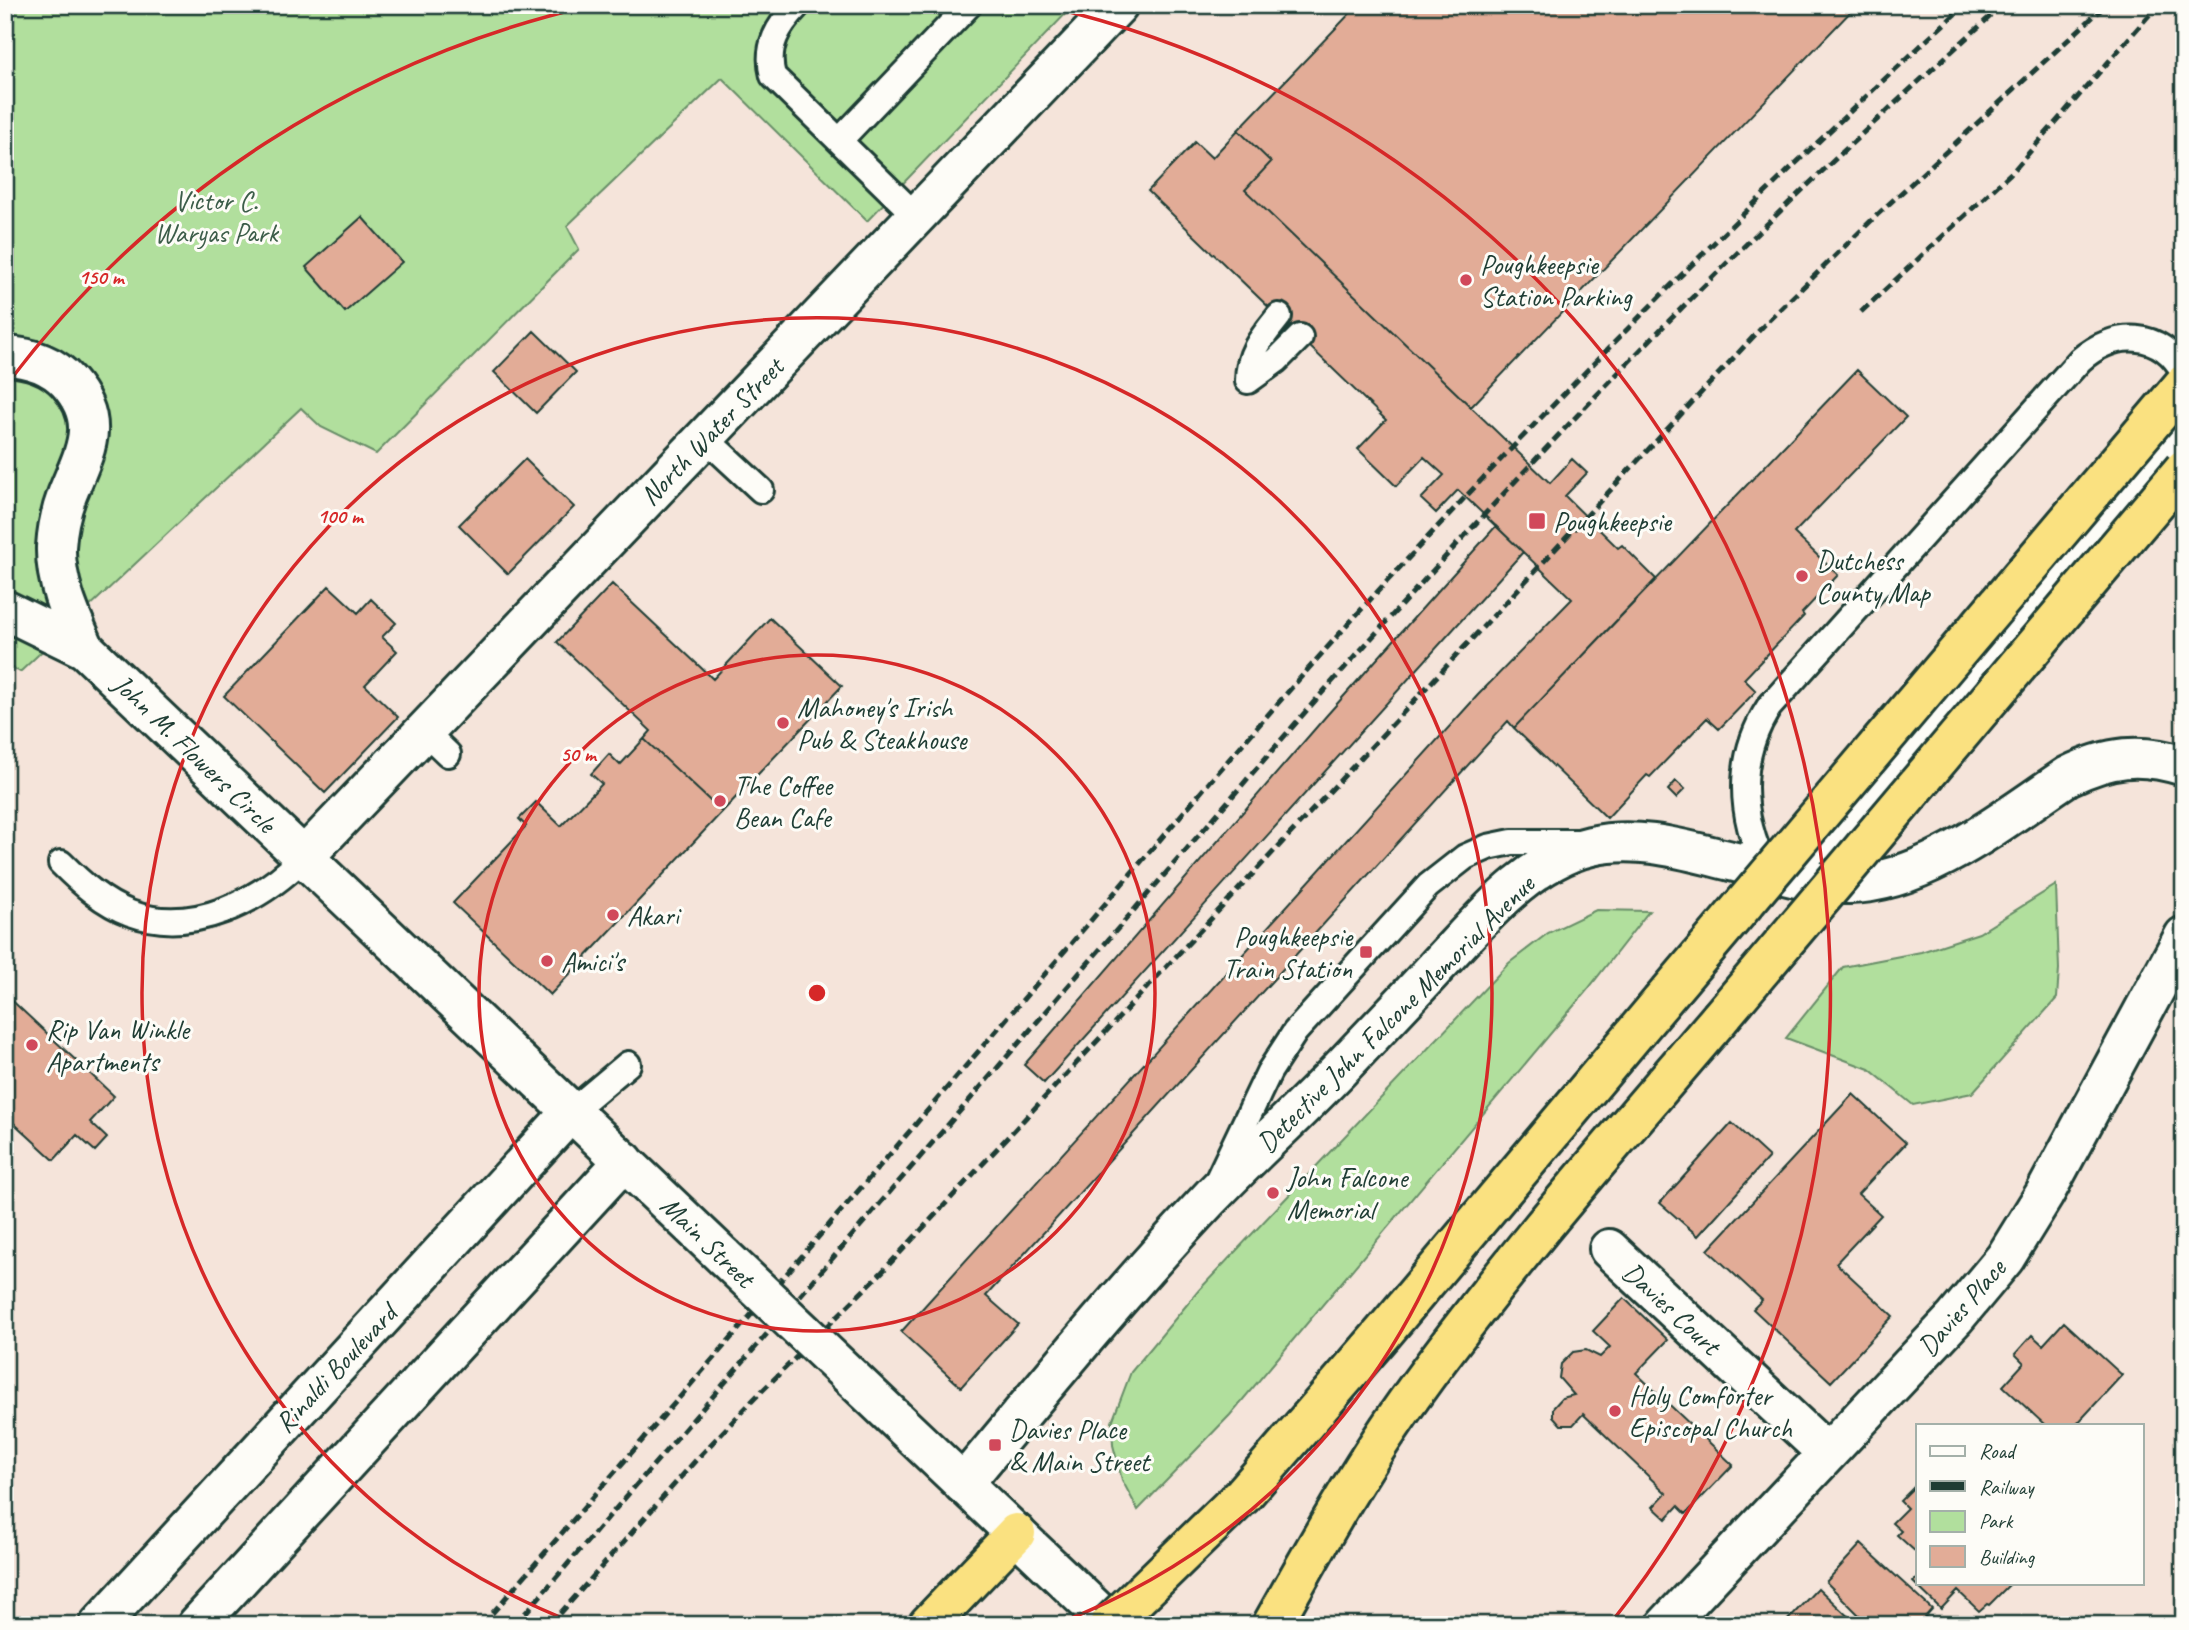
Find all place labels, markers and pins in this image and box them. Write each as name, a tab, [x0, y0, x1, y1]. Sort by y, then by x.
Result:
place label: Poughkeepsie Station Parking	[1480, 247, 1633, 314]
marker: Poughkeepsie Station Parking	[1458, 272, 1474, 288]
place label: Poughkeepsie	[1553, 504, 1673, 539]
marker: Poughkeepsie	[1527, 511, 1547, 531]
place label: Dutchess County Map	[1816, 543, 1931, 610]
marker: Dutchess County Map	[1794, 568, 1810, 584]
place label: Mahoney's Irish Pub & Steakhouse	[797, 690, 968, 757]
marker: Mahoney's Irish Pub & Steakhouse	[775, 715, 791, 731]
place label: The Coffee Bean Cafe	[734, 768, 834, 835]
marker: The Coffee Bean Cafe	[712, 793, 728, 809]
place label: Akari	[627, 898, 683, 933]
marker: Akari	[605, 907, 621, 923]
place label: Poughkeepsie Train Station	[1223, 919, 1354, 986]
place label: Amici's	[561, 944, 626, 979]
marker: Poughkeepsie Train Station	[1358, 944, 1374, 960]
marker: Amici's	[539, 953, 555, 969]
centre of rings	[805, 981, 829, 1005]
place label: Rip Van Winkle Apartments	[46, 1012, 191, 1079]
marker: Rip Van Winkle Apartments	[24, 1037, 40, 1053]
place label: John Falcone Memorial	[1285, 1160, 1409, 1227]
marker: John Falcone Memorial	[1265, 1185, 1281, 1201]
place label: Holy Comforter Episcopal Church	[1629, 1378, 1792, 1445]
marker: Holy Comforter Episcopal Church	[1607, 1403, 1623, 1419]
place label: Davies Place & Main Street	[1009, 1412, 1152, 1479]
marker: Davies Place & Main Street	[987, 1437, 1003, 1453]

